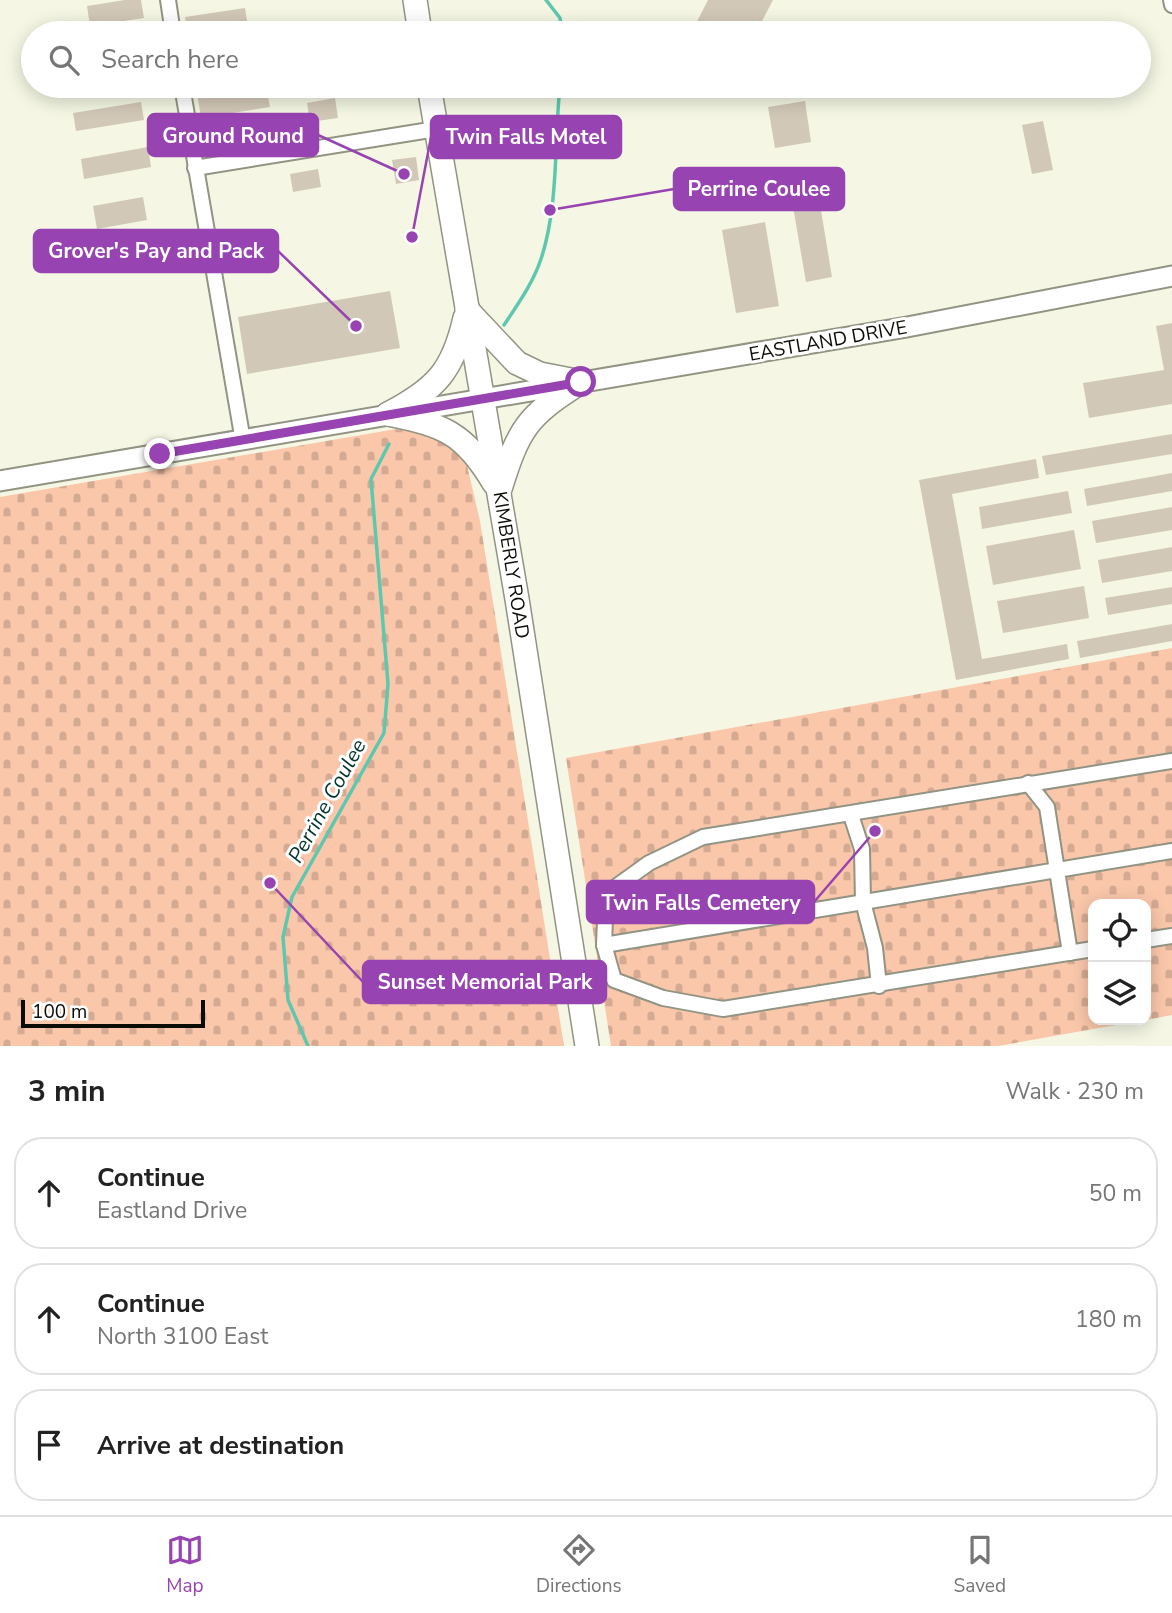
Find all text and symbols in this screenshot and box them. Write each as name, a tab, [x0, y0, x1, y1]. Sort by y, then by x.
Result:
search box	[21, 21, 1151, 98]
icon: search	[45, 41, 83, 79]
text: Search here	[101, 42, 239, 77]
callout: Ground Round	[148, 114, 318, 156]
callout: Twin Falls Motel	[431, 116, 621, 158]
text: Ground Round	[162, 122, 304, 150]
text: Twin Falls Motel	[445, 123, 607, 151]
callout: Perrine Coulee	[674, 168, 844, 210]
text: Perrine Coulee	[688, 175, 830, 203]
callout: Grover's Pay and Pack	[34, 230, 278, 272]
text: Grover's Pay and Pack	[48, 237, 265, 265]
street label: EASTLAND DRIVE	[747, 314, 909, 368]
route start	[565, 366, 596, 397]
route end	[144, 438, 175, 469]
street label: KIMBERLY ROAD	[487, 489, 535, 641]
water label: Perrine Coulee	[281, 734, 373, 868]
callout: Twin Falls Cemetery	[587, 881, 814, 923]
text: Twin Falls Cemetery	[602, 889, 801, 917]
map controls	[1088, 899, 1151, 1025]
button: locate	[1088, 899, 1151, 962]
callout: Sunset Memorial Park	[363, 961, 606, 1003]
button: layers	[1088, 962, 1151, 1025]
text: Sunset Memorial Park	[378, 968, 593, 996]
scale bar	[21, 997, 205, 1029]
text: 100 m	[32, 999, 87, 1025]
text: 3 min	[28, 1071, 106, 1112]
text: Walk · 230 m	[1005, 1076, 1144, 1107]
text: Continue	[97, 1160, 205, 1195]
icon: ahead	[30, 1174, 68, 1212]
text: 50 m	[1089, 1178, 1142, 1209]
text: Eastland Drive	[97, 1195, 247, 1226]
text: Continue	[97, 1286, 205, 1321]
icon: ahead	[30, 1300, 68, 1338]
text: 180 m	[1075, 1304, 1142, 1335]
text: North 3100 East	[97, 1321, 268, 1352]
icon: arrive	[30, 1426, 68, 1464]
text: Arrive at destination	[97, 1428, 344, 1463]
tab: Map	[166, 1531, 204, 1599]
tab: Directions	[536, 1531, 622, 1599]
tab: Saved	[954, 1531, 1006, 1599]

